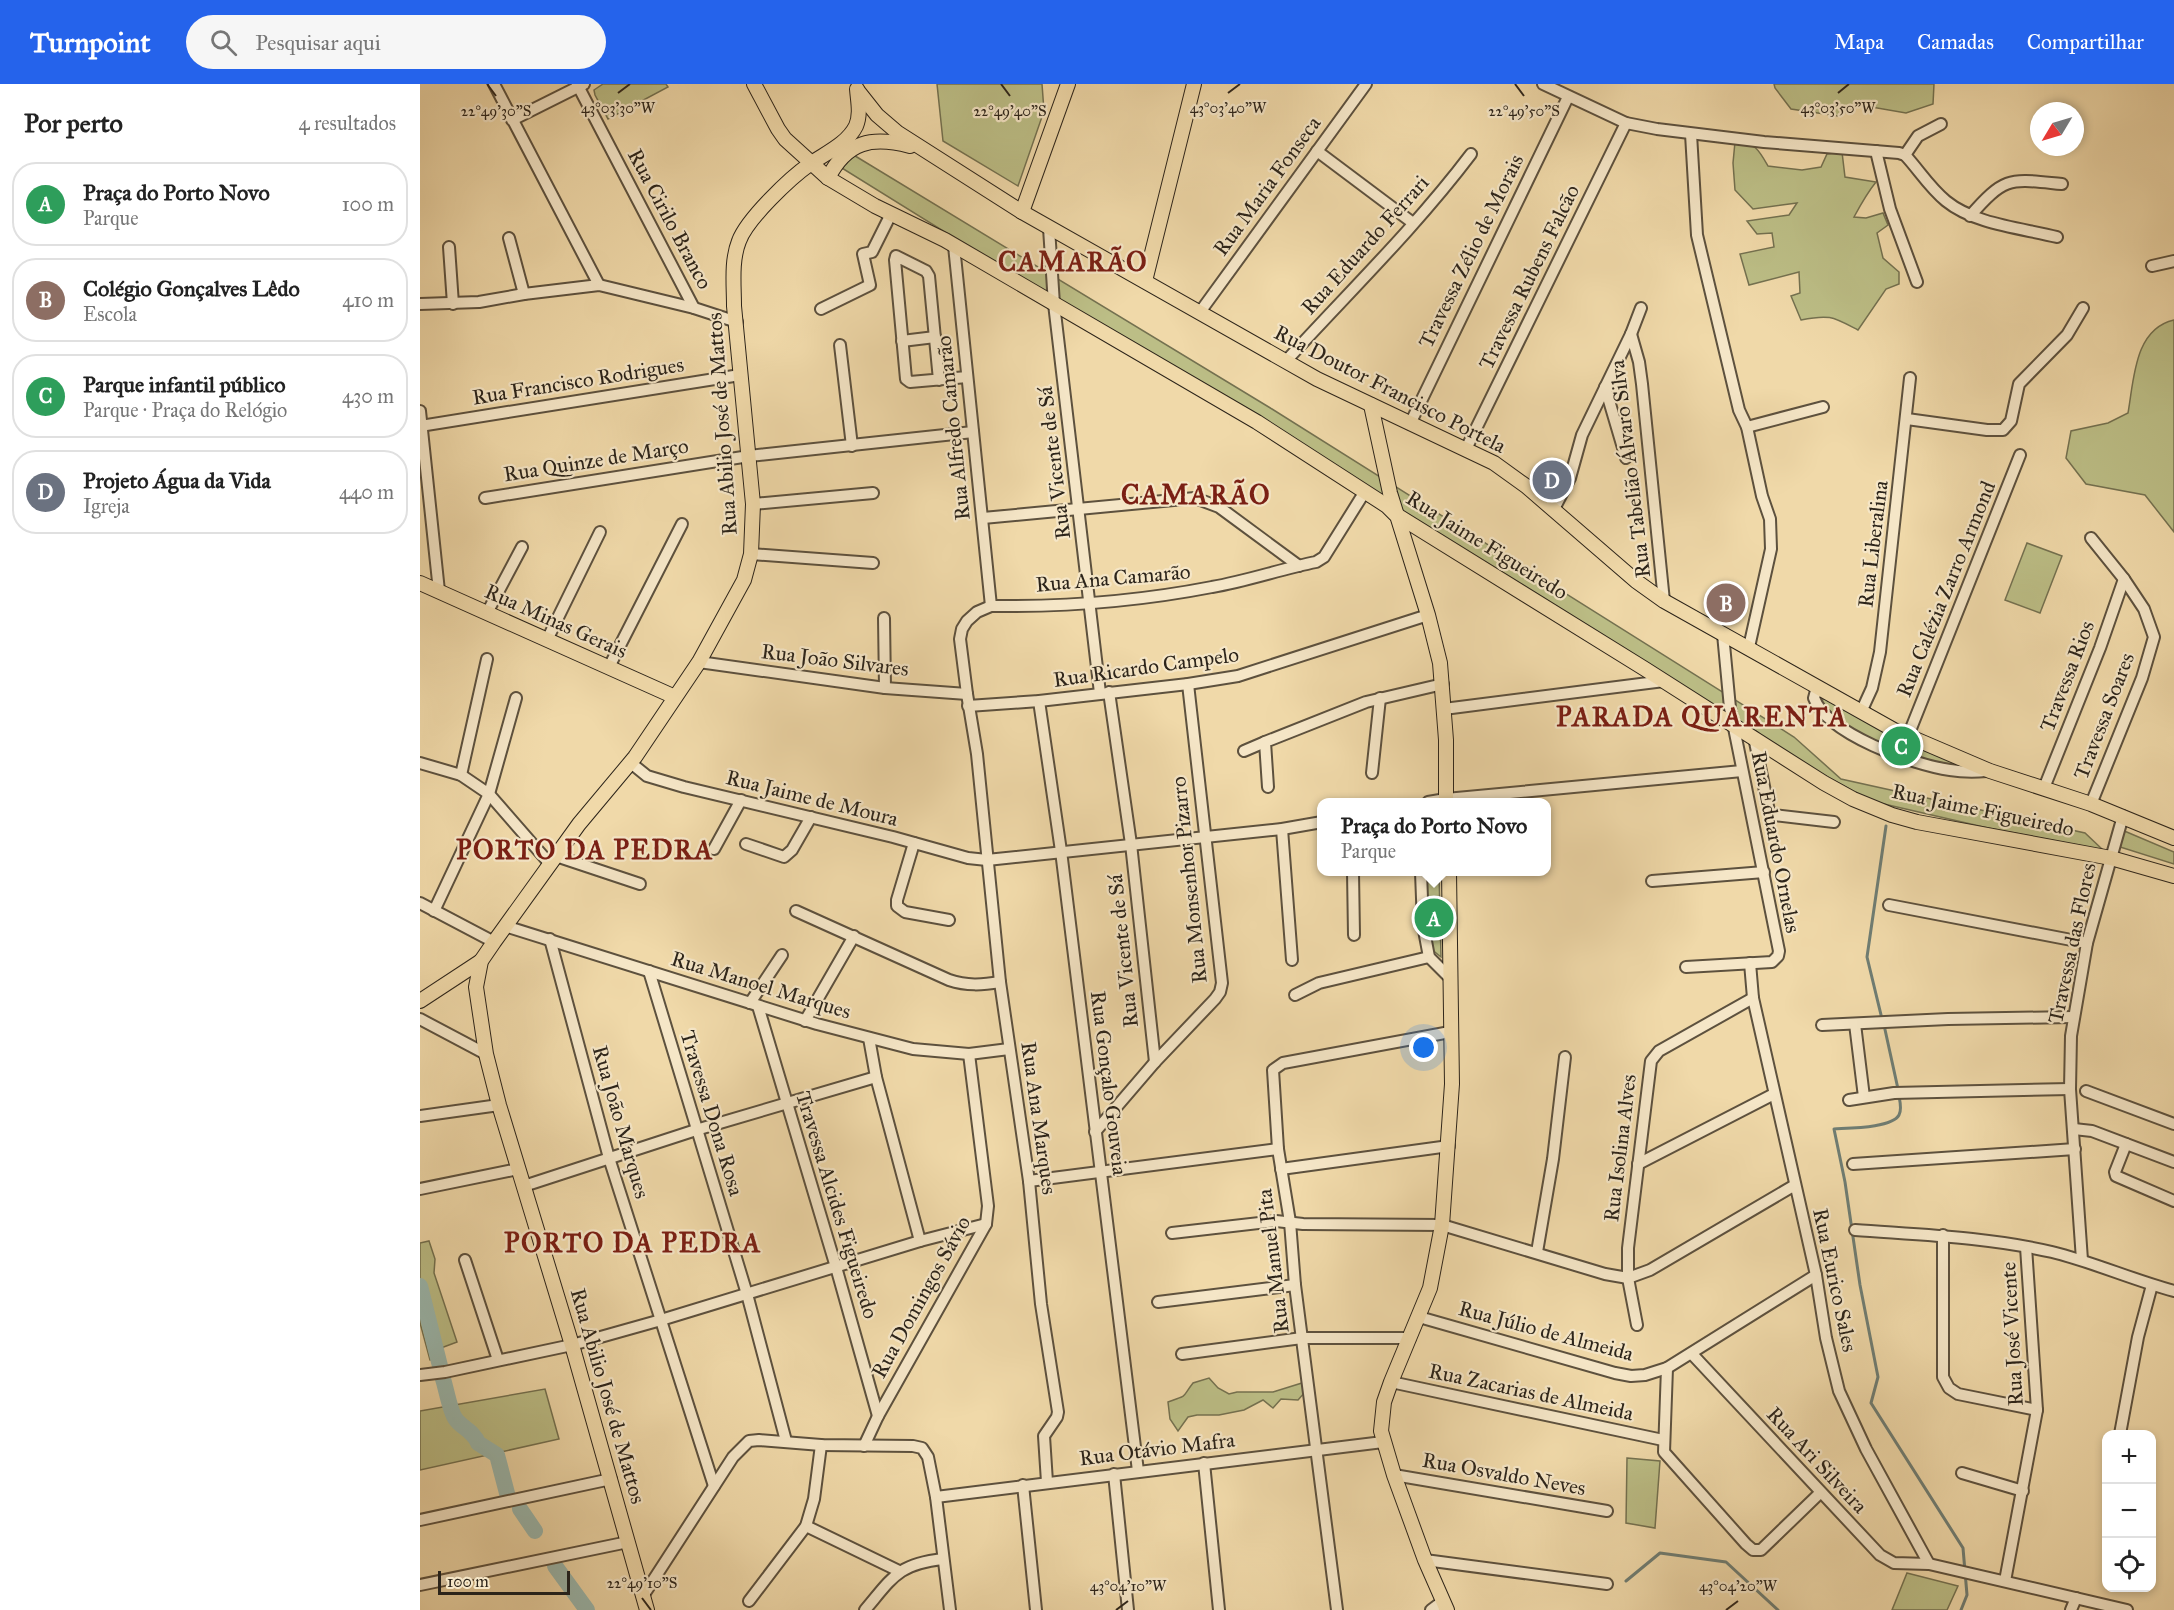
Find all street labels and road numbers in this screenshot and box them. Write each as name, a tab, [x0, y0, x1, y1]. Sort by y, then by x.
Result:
street label: Rua Maria Fonseca	[1208, 111, 1326, 261]
street label: Rua Cirilo Branco	[622, 144, 718, 294]
street label: Travessa Zélio de Morais	[1413, 150, 1529, 352]
street label: Rua Eduardo Ferrari	[1296, 170, 1435, 320]
street label: Travessa Rubens Falcão	[1473, 180, 1585, 374]
street label: Rua Abilio José de Mattos	[701, 312, 743, 536]
street label: Rua Doutor Francisco Portela	[1270, 319, 1510, 459]
street label: Rua Alfredo Camarão	[930, 334, 976, 522]
street label: Rua Francisco Rodrigues	[470, 351, 686, 411]
street label: Rua Tabelião Álvaro Silva	[1604, 358, 1656, 579]
street label: Rua Vicente de Sá	[1032, 385, 1076, 541]
street label: Rua Quinze de Março	[502, 432, 691, 487]
street label: Rua Calézia Zarro Armond	[1891, 477, 2001, 701]
street label: Rua Liberalina	[1852, 479, 1894, 609]
street label: Rua Jaime Figueiredo	[1401, 485, 1573, 605]
street label: Rua Ana Camarão	[1035, 558, 1192, 598]
street label: Rua Minas Gerais	[481, 578, 631, 664]
street label: Travessa Rios	[2034, 617, 2100, 735]
street label: Rua João Silvares	[760, 638, 910, 682]
street label: Rua Ricardo Campelo	[1051, 641, 1241, 693]
street label: Travessa Soares	[2068, 649, 2140, 783]
street label: Rua Eduardo Ornelas	[1746, 749, 1806, 935]
street label: Rua Jaime de Moura	[723, 764, 901, 832]
street label: Rua Monsenhor Pizarro	[1165, 775, 1213, 985]
street label: Rua Jaime Figueiredo	[1890, 778, 2077, 842]
street label: Travessa das Flores	[2042, 860, 2102, 1026]
street label: Rua Vicente de Sá	[1102, 873, 1144, 1029]
street label: Rua Manoel Marques	[668, 945, 854, 1025]
street label: Rua Gonçalo Gouveia	[1085, 989, 1133, 1177]
street label: Travessa Dona Rosa	[674, 1027, 750, 1199]
street label: Rua Ana Marques	[1015, 1040, 1063, 1196]
street label: Rua João Marques	[587, 1042, 655, 1202]
street label: Rua Isolina Alves	[1598, 1073, 1642, 1223]
street label: Travessa Alcides Figueiredo	[790, 1088, 884, 1322]
street label: Rua Manuel Pita	[1251, 1187, 1295, 1335]
street label: Rua Eurico Sales	[1807, 1206, 1863, 1354]
street label: Rua Domingos Sávio	[866, 1211, 976, 1383]
street label: Rua José Vicente	[1995, 1261, 2029, 1407]
street label: Rua Abilio José de Mattos	[565, 1285, 651, 1507]
street label: Rua Júlio de Almeida	[1456, 1295, 1636, 1367]
street label: Rua Zacarias de Almeida	[1426, 1358, 1636, 1426]
street label: Rua Ari Silveira	[1761, 1401, 1873, 1519]
street label: Rua Otávio Mafra	[1078, 1427, 1236, 1471]
street label: Rua Osvaldo Neves	[1420, 1447, 1588, 1501]

